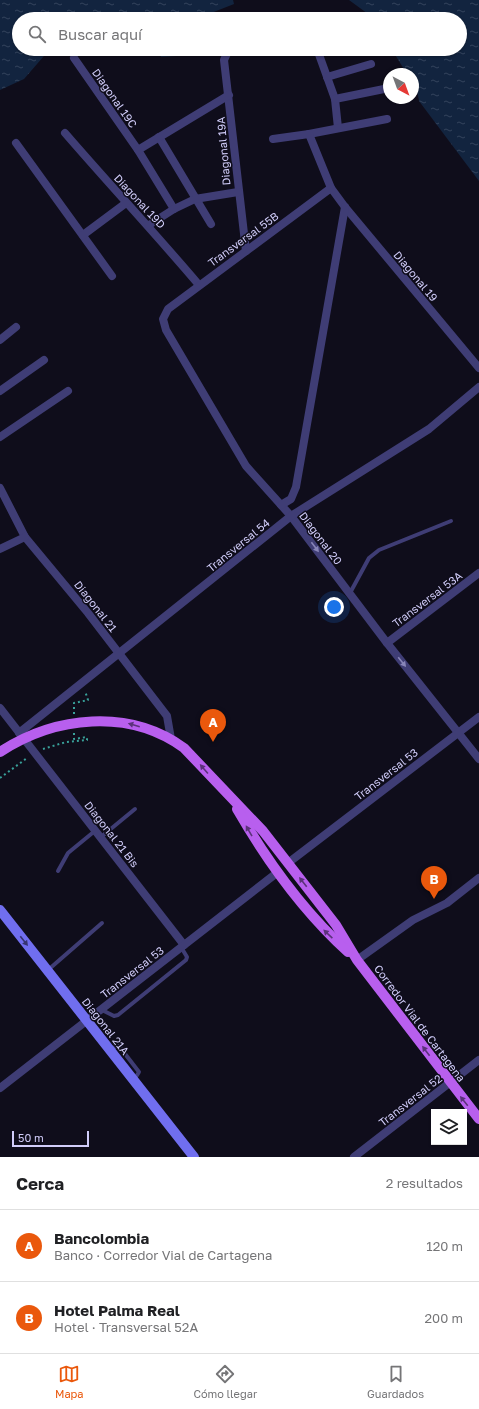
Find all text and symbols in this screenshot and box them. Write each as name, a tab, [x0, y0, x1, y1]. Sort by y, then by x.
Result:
search box	[12, 12, 467, 56]
icon: search	[26, 23, 48, 45]
text: Buscar aquí	[58, 25, 142, 43]
street label: Diagonal 19C	[90, 66, 140, 130]
north arrow	[383, 68, 419, 104]
street label: Diagonal 19A	[213, 116, 232, 186]
street label: Diagonal 19D	[112, 171, 169, 231]
street label: Transversal 55B	[205, 209, 281, 269]
street label: Diagonal 19	[391, 248, 441, 304]
street label: Diagonal 20	[297, 509, 345, 567]
street label: Transversal 54	[204, 516, 272, 574]
one-way arrow	[310, 542, 319, 553]
street label: Transversal 53A	[390, 568, 465, 629]
street label: Diagonal 21	[72, 578, 120, 634]
your location	[324, 597, 344, 617]
one-way arrow	[398, 656, 407, 667]
pin: A	[200, 709, 226, 742]
one-way arrow	[128, 722, 140, 728]
street label: Transversal 53	[352, 745, 420, 803]
one-way arrow	[200, 763, 209, 774]
street label: Diagonal 21 Bis	[82, 798, 142, 870]
one-way arrow	[246, 825, 253, 837]
pin: B	[421, 866, 447, 899]
one-way arrow	[299, 877, 307, 888]
one-way arrow	[323, 929, 333, 939]
one-way arrow	[20, 935, 28, 946]
street label: Transversal 53	[98, 943, 166, 1001]
street label: Corredor Vial de Cartagena	[372, 962, 468, 1084]
street label: Diagonal 21A	[80, 995, 133, 1058]
one-way arrow	[422, 1046, 431, 1057]
street label: Transversal 52	[376, 1071, 444, 1129]
one-way arrow	[460, 1095, 469, 1106]
map controls	[431, 1109, 467, 1145]
button: layers	[431, 1109, 467, 1145]
scale bar	[12, 1129, 89, 1148]
text: 50 m	[18, 1131, 44, 1144]
text: Cerca	[16, 1173, 64, 1194]
text: 2 resultados	[386, 1175, 463, 1191]
text: Bancolombia	[54, 1229, 149, 1247]
text: A	[24, 1238, 34, 1254]
text: 120 m	[426, 1238, 463, 1254]
text: Banco · Corredor Vial de Cartagena	[54, 1247, 272, 1263]
text: Hotel Palma Real	[54, 1301, 180, 1319]
text: B	[24, 1310, 34, 1326]
text: 200 m	[425, 1310, 463, 1326]
text: Hotel · Transversal 52A	[54, 1319, 198, 1335]
tab: Mapa	[55, 1363, 84, 1400]
tab: Cómo llegar	[193, 1363, 257, 1400]
tab: Guardados	[367, 1363, 424, 1400]

